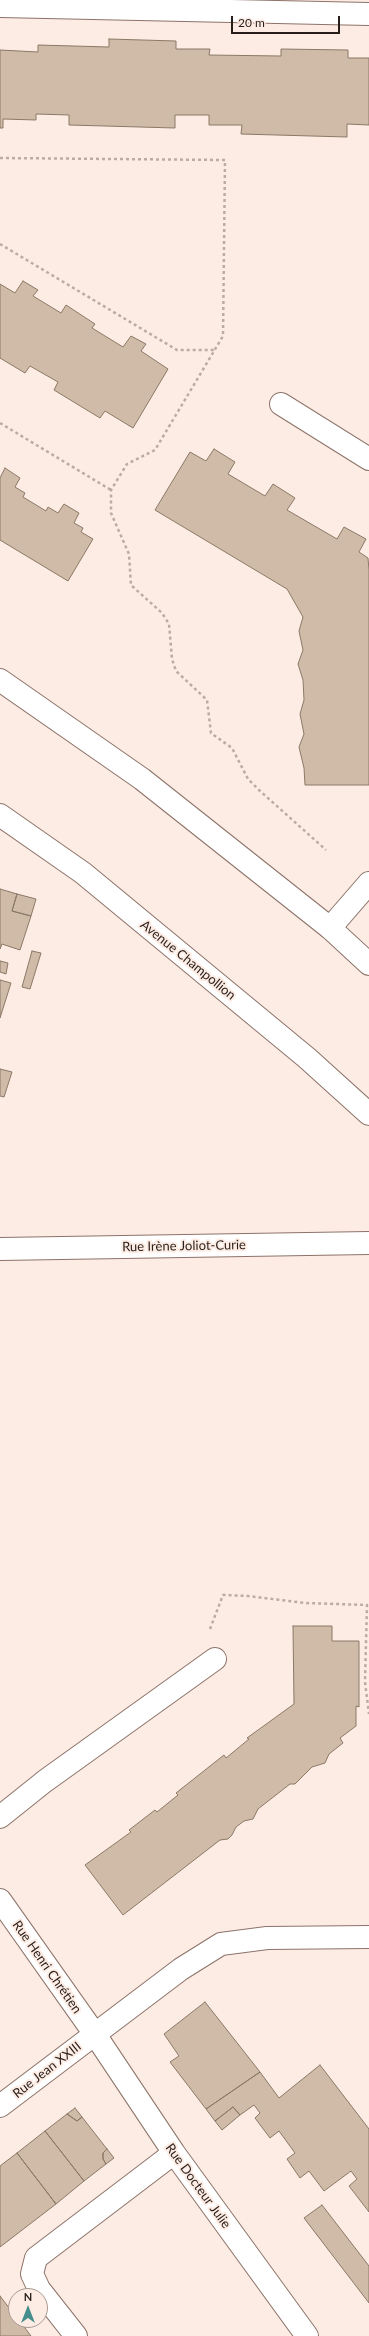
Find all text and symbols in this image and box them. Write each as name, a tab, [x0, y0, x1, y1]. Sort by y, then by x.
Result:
scale bar	[233, 8, 342, 34]
text: 20 m	[238, 15, 265, 30]
street label: Avenue Champollion	[137, 917, 239, 1003]
street label: Rue Irène Joliot-Curie	[122, 1237, 246, 1255]
street label: Rue Henri Chrétien	[9, 1918, 85, 2016]
street label: Rue Jean XXIII	[10, 2039, 84, 2101]
street label: Rue Docteur Julie	[162, 2141, 234, 2231]
north arrow	[8, 2288, 48, 2328]
text: N	[24, 2290, 32, 2303]

